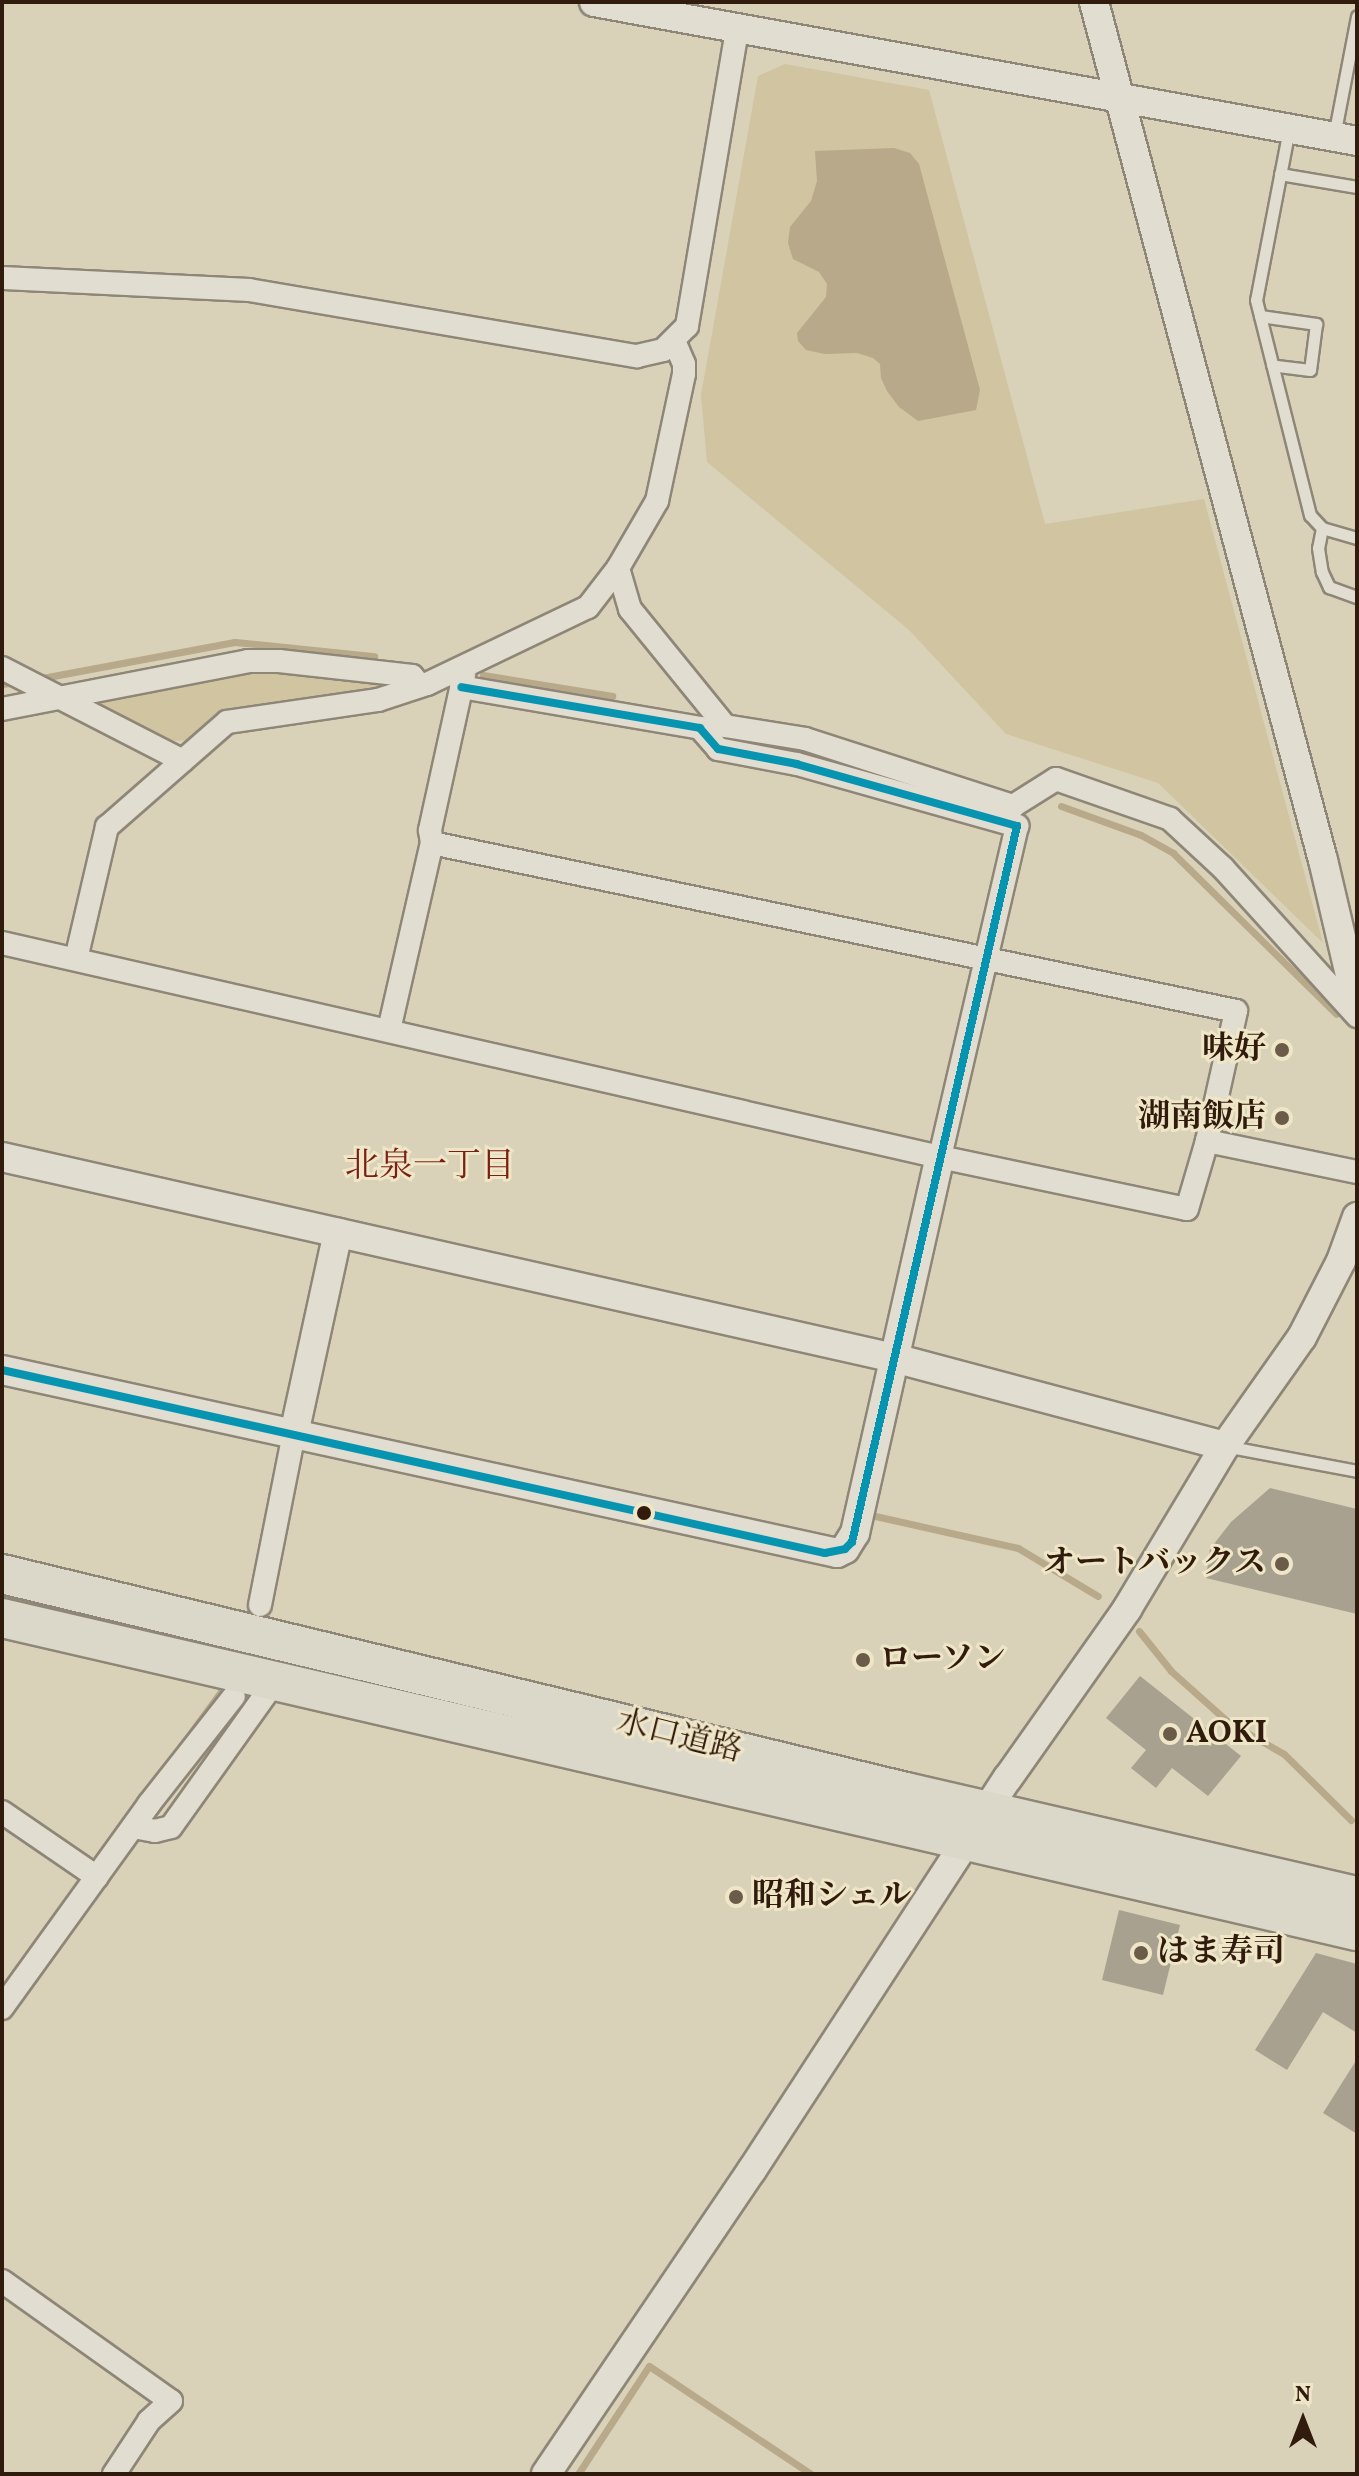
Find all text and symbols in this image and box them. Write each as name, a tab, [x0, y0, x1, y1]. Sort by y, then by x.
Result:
place label: 味好	[1202, 1031, 1266, 1069]
marker: 味好	[1273, 1041, 1291, 1059]
place label: 湖南飯店	[1138, 1099, 1266, 1137]
marker: 湖南飯店	[1273, 1109, 1291, 1127]
district label: 北泉一丁目	[345, 1148, 515, 1188]
unlabelled marker	[636, 1505, 652, 1521]
place label: オートバックス	[1042, 1545, 1266, 1583]
marker: オートバックス	[1273, 1555, 1291, 1573]
place label: ローソン	[879, 1641, 1007, 1679]
marker: ローソン	[854, 1651, 872, 1669]
street label: 水口道路	[612, 1704, 746, 1772]
place label: AOKI	[1186, 1715, 1267, 1753]
marker: AOKI	[1161, 1725, 1179, 1743]
place label: 昭和シェル	[752, 1878, 912, 1916]
marker: 昭和シェル	[727, 1888, 745, 1906]
place label: はま寿司	[1157, 1934, 1285, 1972]
marker: はま寿司	[1132, 1944, 1150, 1962]
north arrow	[1263, 2380, 1343, 2460]
text: N	[1295, 2380, 1311, 2411]

